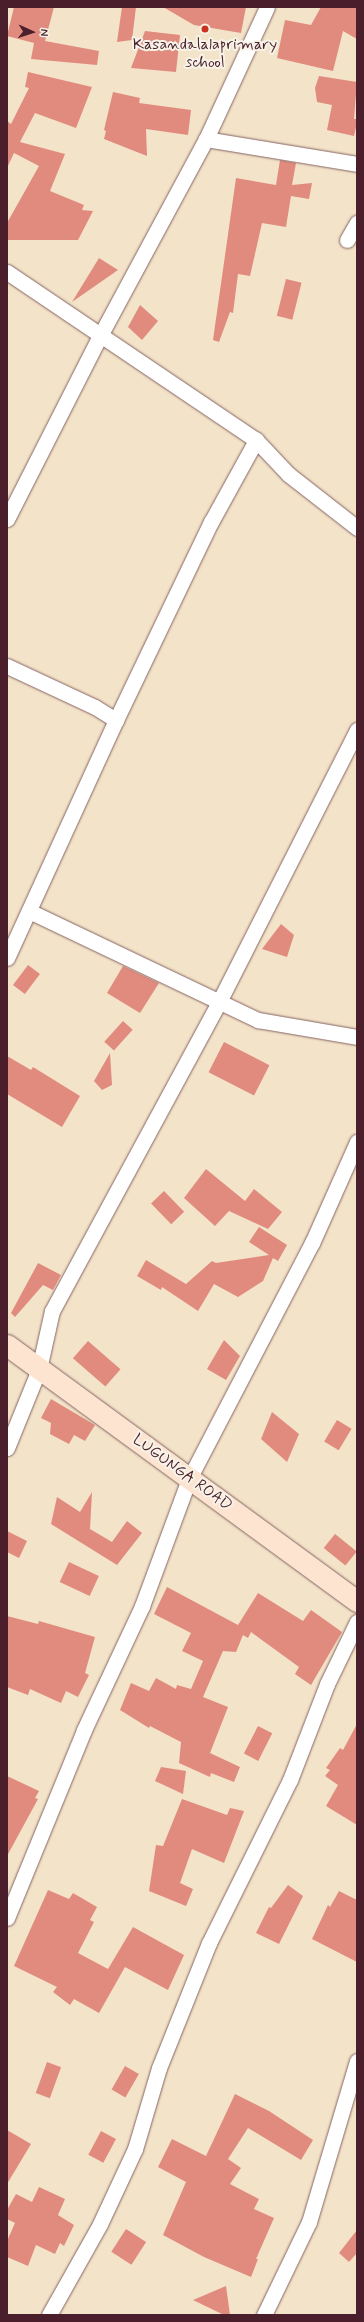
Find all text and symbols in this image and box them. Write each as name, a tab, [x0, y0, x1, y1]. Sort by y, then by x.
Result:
north arrow	[12, 12, 52, 52]
marker: Kasandalalaprimary school	[200, 24, 210, 34]
text: N	[37, 29, 51, 37]
place label: Kasandalalaprimary school	[133, 35, 277, 73]
street label: LUGUNGA ROAD	[129, 1431, 235, 1515]

